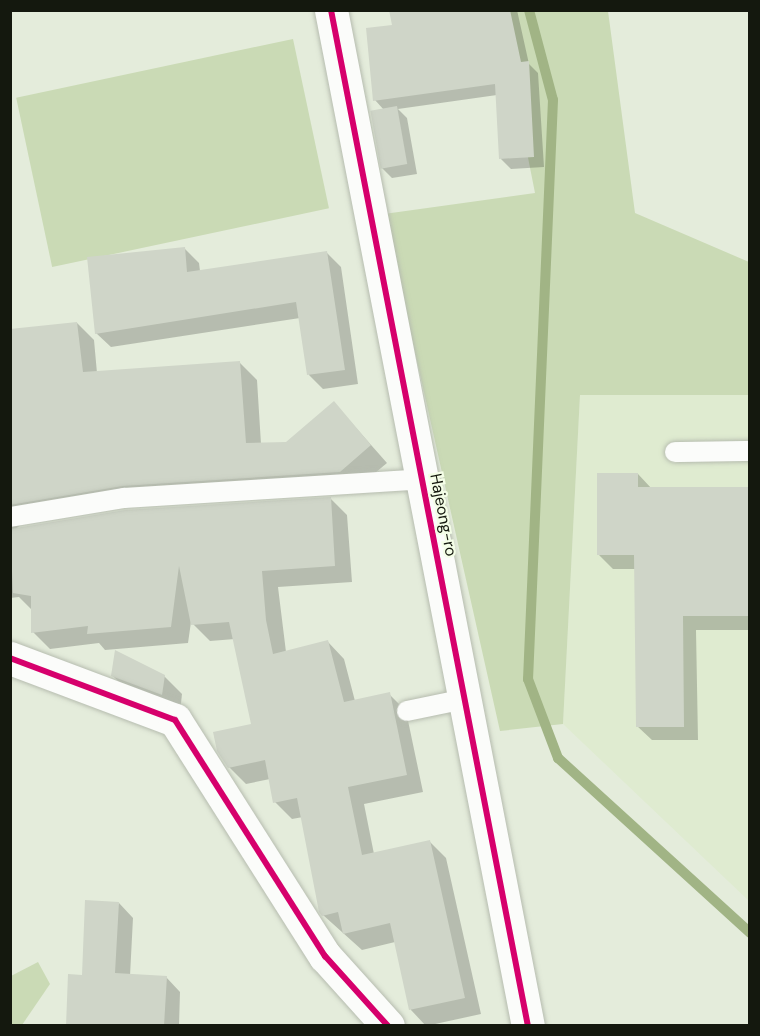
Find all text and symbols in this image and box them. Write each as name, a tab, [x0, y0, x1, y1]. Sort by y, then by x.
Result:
street label: Hajeong-ro	[426, 472, 460, 558]

